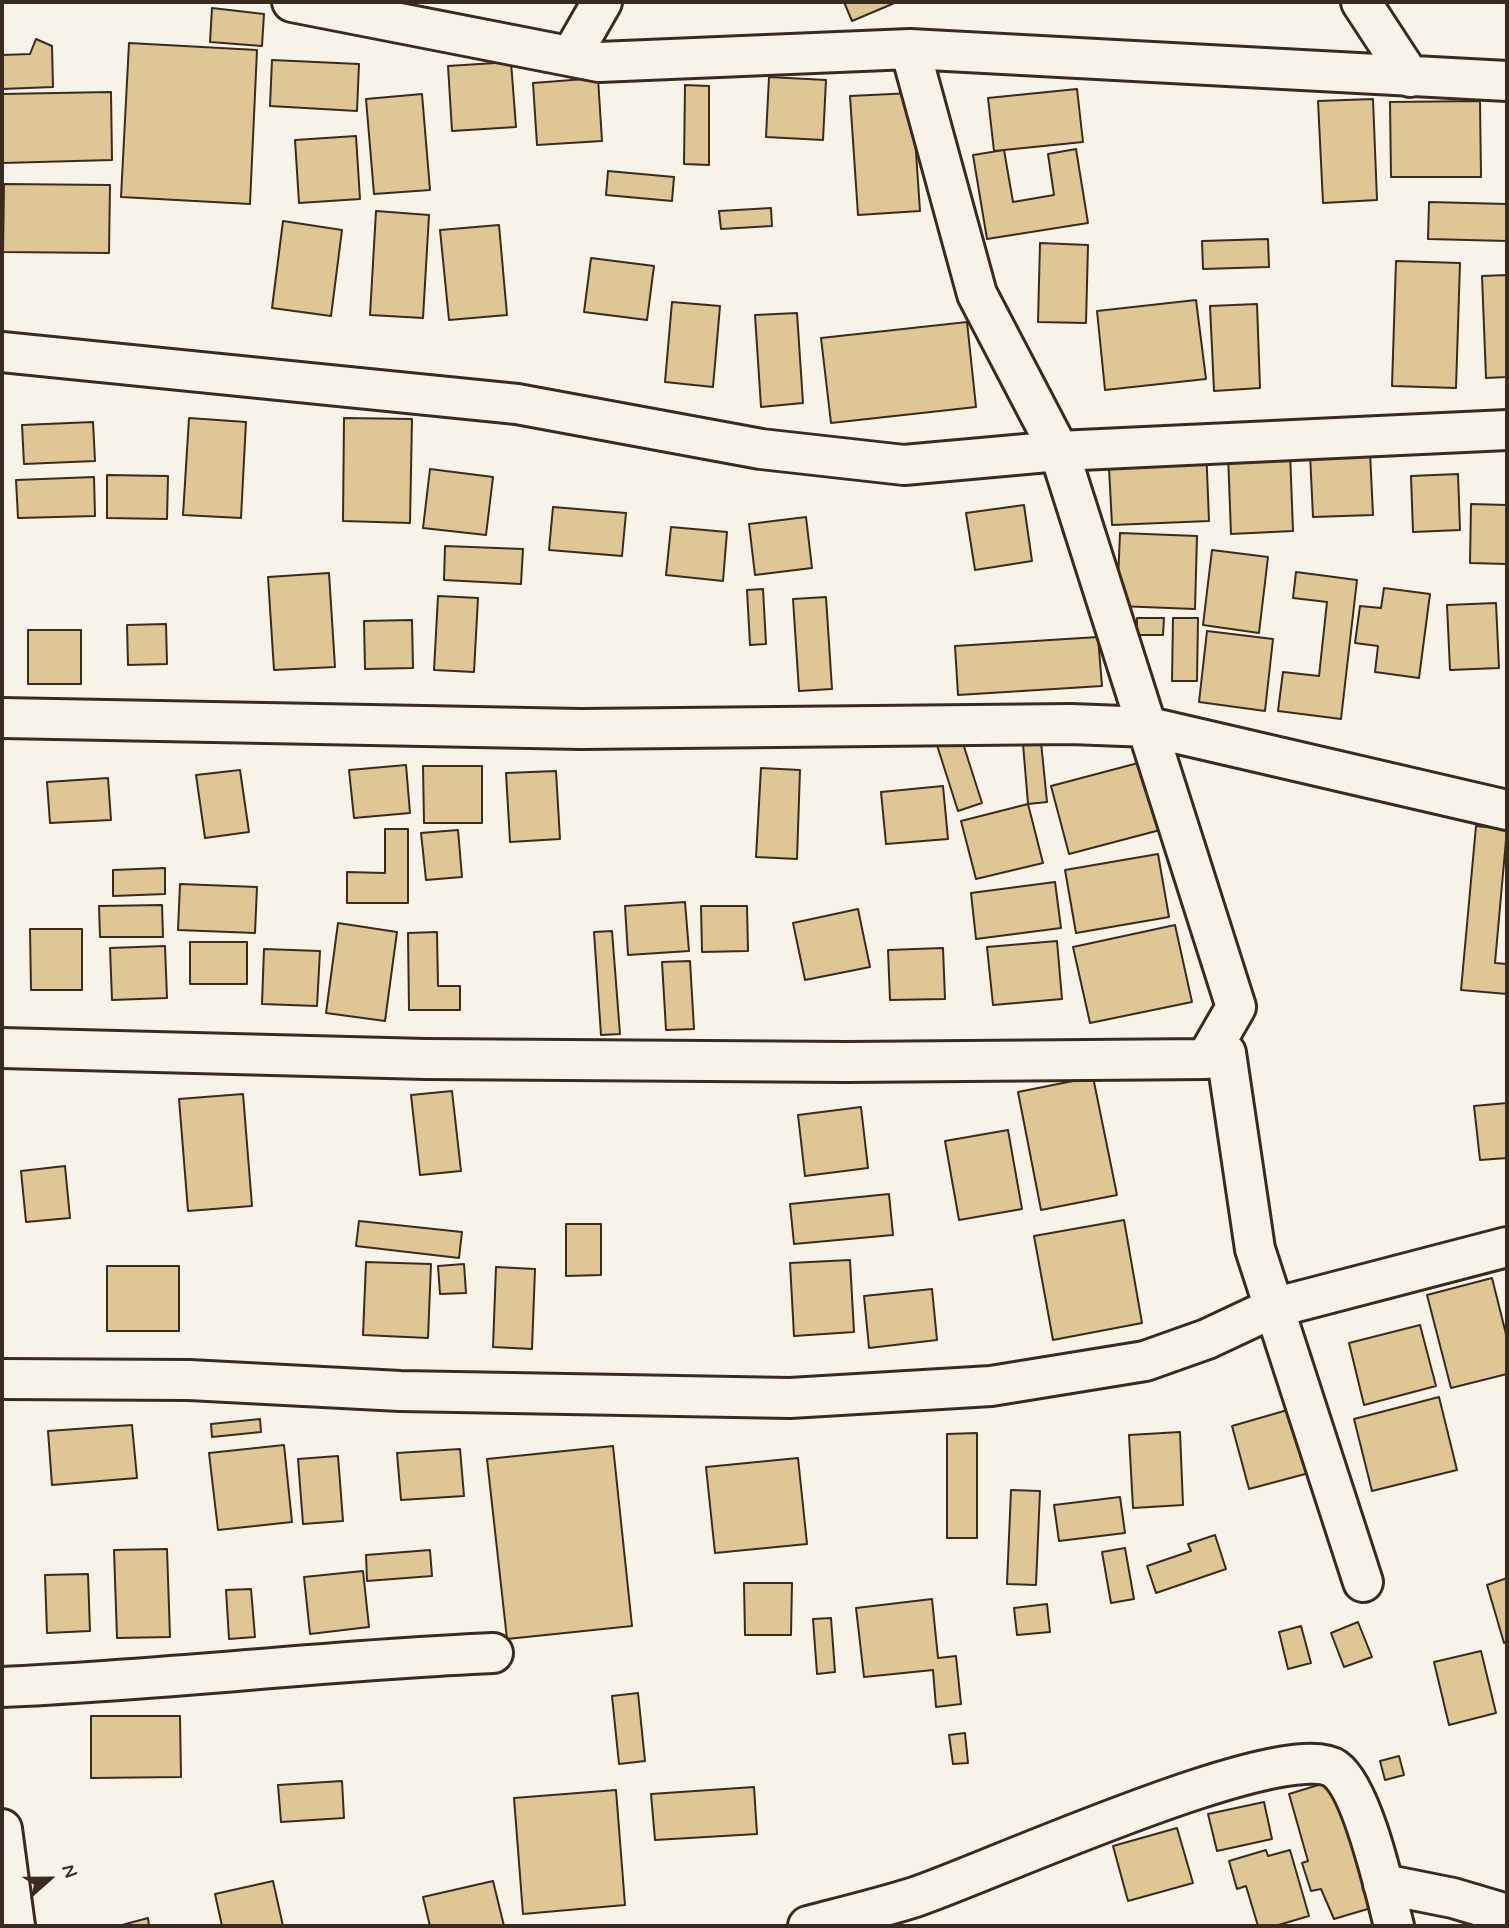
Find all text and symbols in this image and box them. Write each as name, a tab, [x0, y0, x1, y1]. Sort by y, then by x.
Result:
north arrow	[14, 1844, 84, 1914]
text: N	[55, 1861, 83, 1882]

